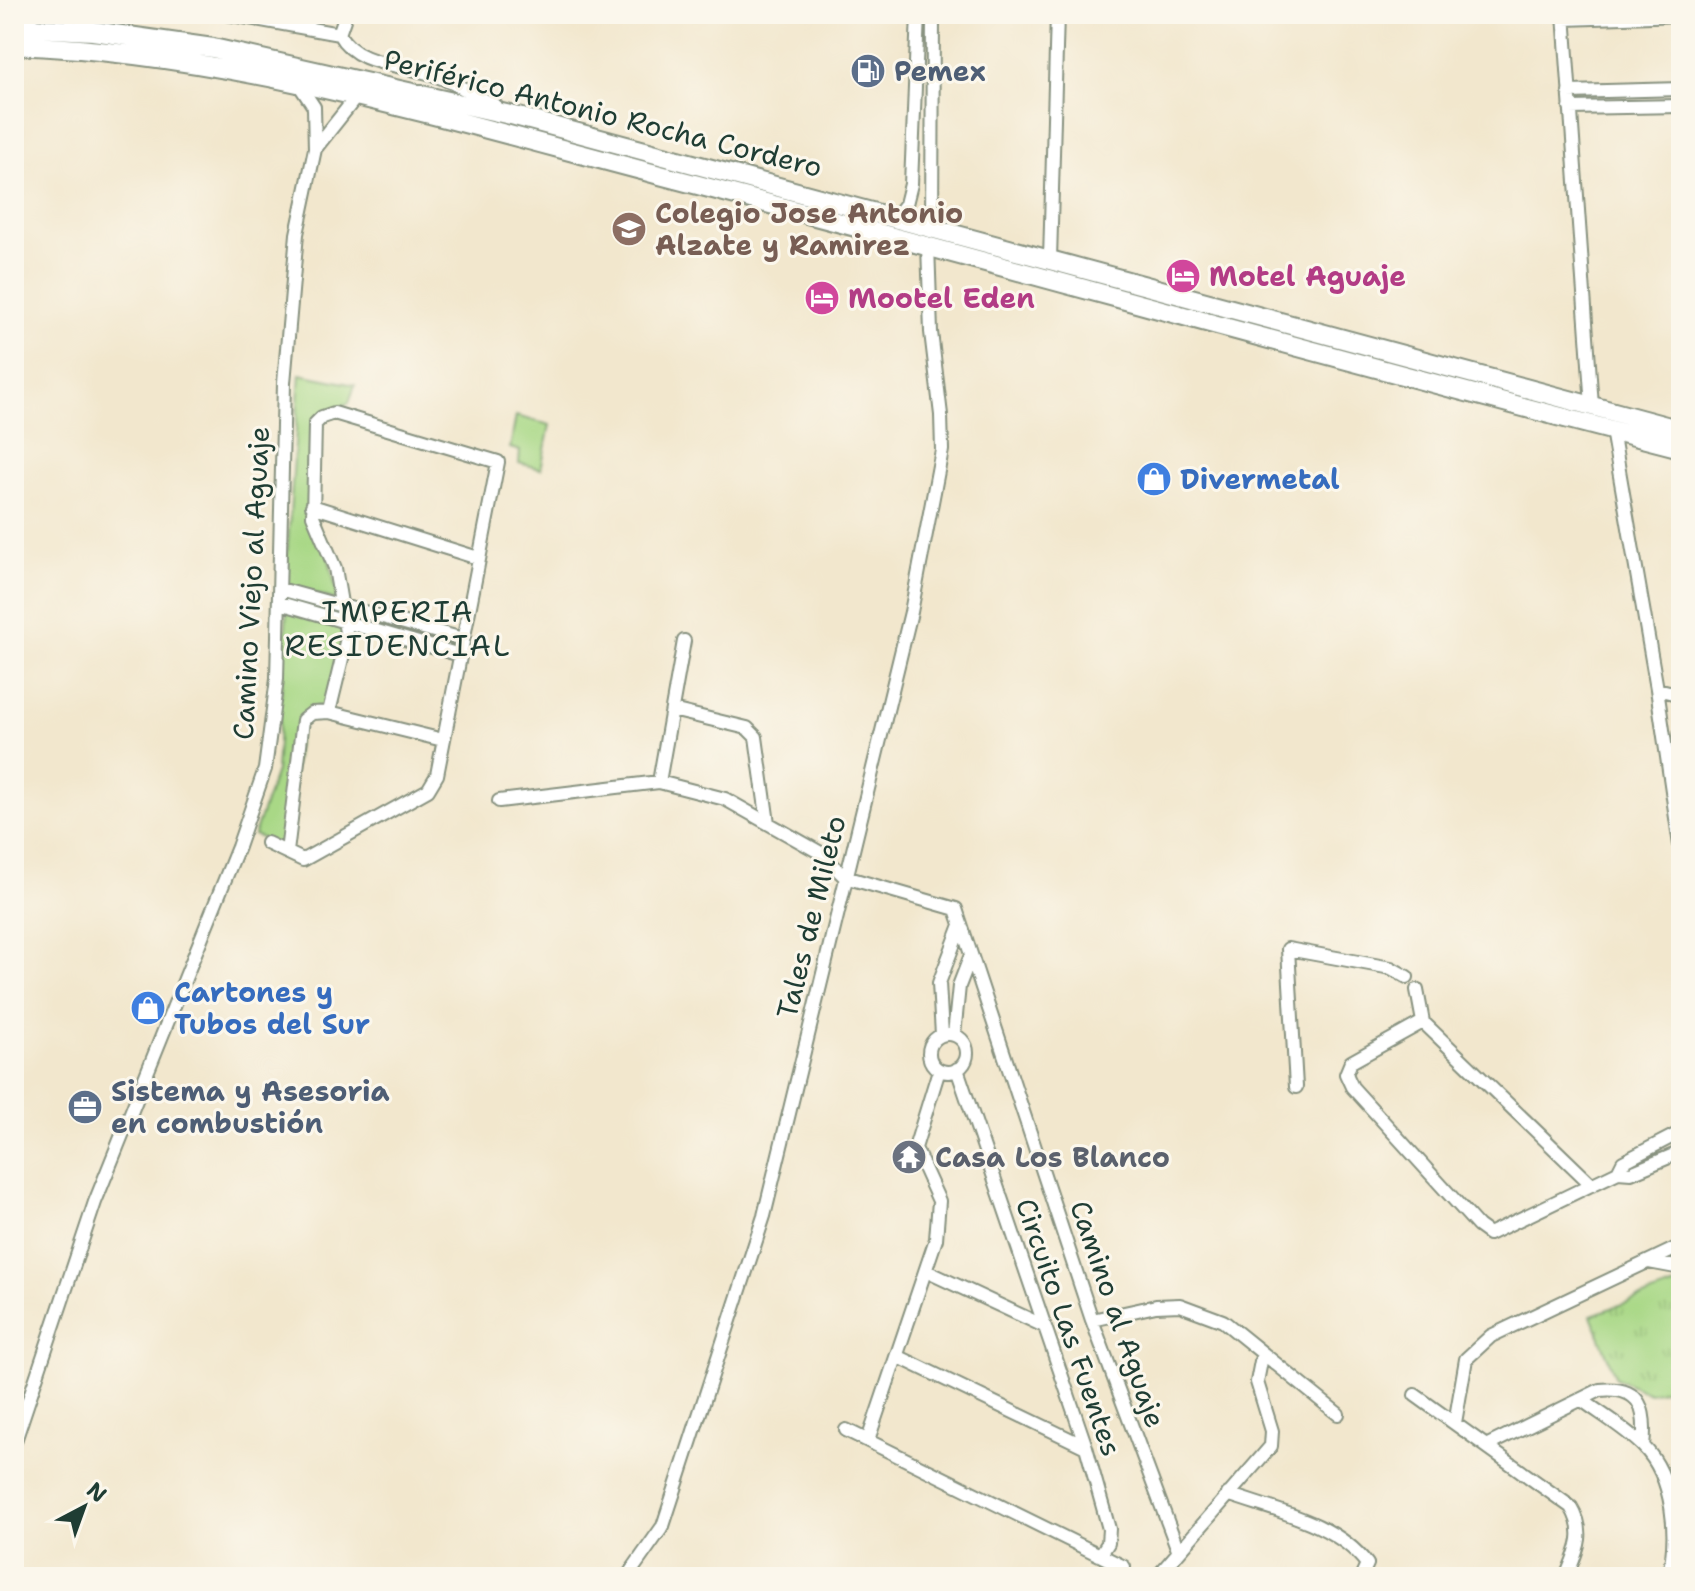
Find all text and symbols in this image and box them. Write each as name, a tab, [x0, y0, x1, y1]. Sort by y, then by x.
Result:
street label: Periférico Antonio Rocha Cordero	[380, 40, 826, 186]
fuel station icon: Pemex	[849, 52, 887, 90]
place label: Pemex	[894, 52, 986, 90]
place label: Colegio Jose Antonio Alzate y Ramirez	[655, 194, 963, 264]
school or university icon: Colegio Jose Antonio Alzate y Ramirez	[610, 210, 648, 248]
hotel icon: Motel Aguaje	[1164, 257, 1202, 295]
place label: Motel Aguaje	[1209, 257, 1406, 295]
hotel icon: Mootel Eden	[803, 279, 841, 317]
place label: Mootel Eden	[848, 279, 1035, 317]
street label: Camino Viejo al Aguaje	[224, 425, 278, 741]
shop icon: Divermetal	[1135, 460, 1173, 498]
place label: Divermetal	[1180, 460, 1340, 498]
district label: IMPERIA RESIDENCIAL	[284, 591, 512, 666]
street label: Tales de Mileto	[767, 812, 855, 1022]
place label: Cartones y Tubos del Sur	[174, 973, 370, 1043]
shop icon: Cartones y Tubos del Sur	[129, 989, 167, 1027]
place label: Sistema y Asesoria en combustión	[111, 1072, 390, 1142]
office icon: Sistema y Asesoria en combustión	[66, 1088, 104, 1126]
temple icon: Casa Los Blanco	[890, 1138, 928, 1176]
place label: Casa Los Blanco	[935, 1138, 1170, 1176]
street label: Circuito Las Fuentes	[1007, 1193, 1131, 1461]
street label: Camino al Aguaje	[1061, 1195, 1175, 1433]
north arrow	[44, 1467, 124, 1547]
text: N	[81, 1476, 113, 1509]

